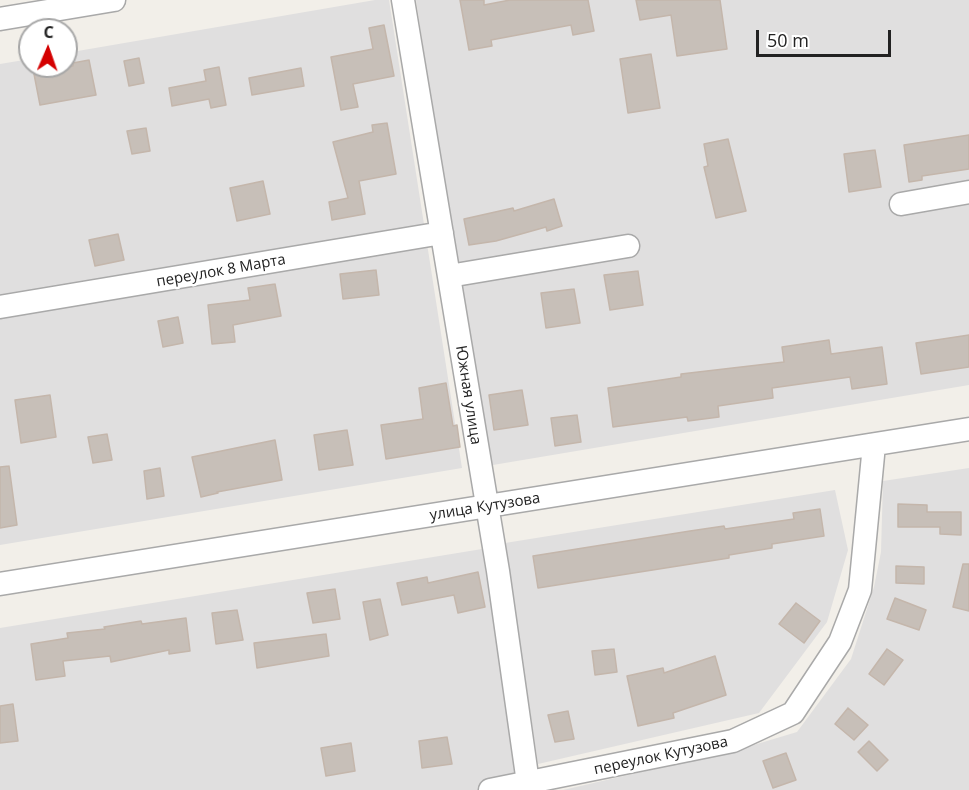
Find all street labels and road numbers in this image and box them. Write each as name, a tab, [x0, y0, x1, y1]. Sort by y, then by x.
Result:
street label: переулок 8 Марта	[155, 251, 287, 291]
street label: Южная улица	[451, 344, 485, 446]
street label: улица Кутузова	[428, 489, 542, 525]
street label: переулок Кутузова	[592, 733, 730, 779]

